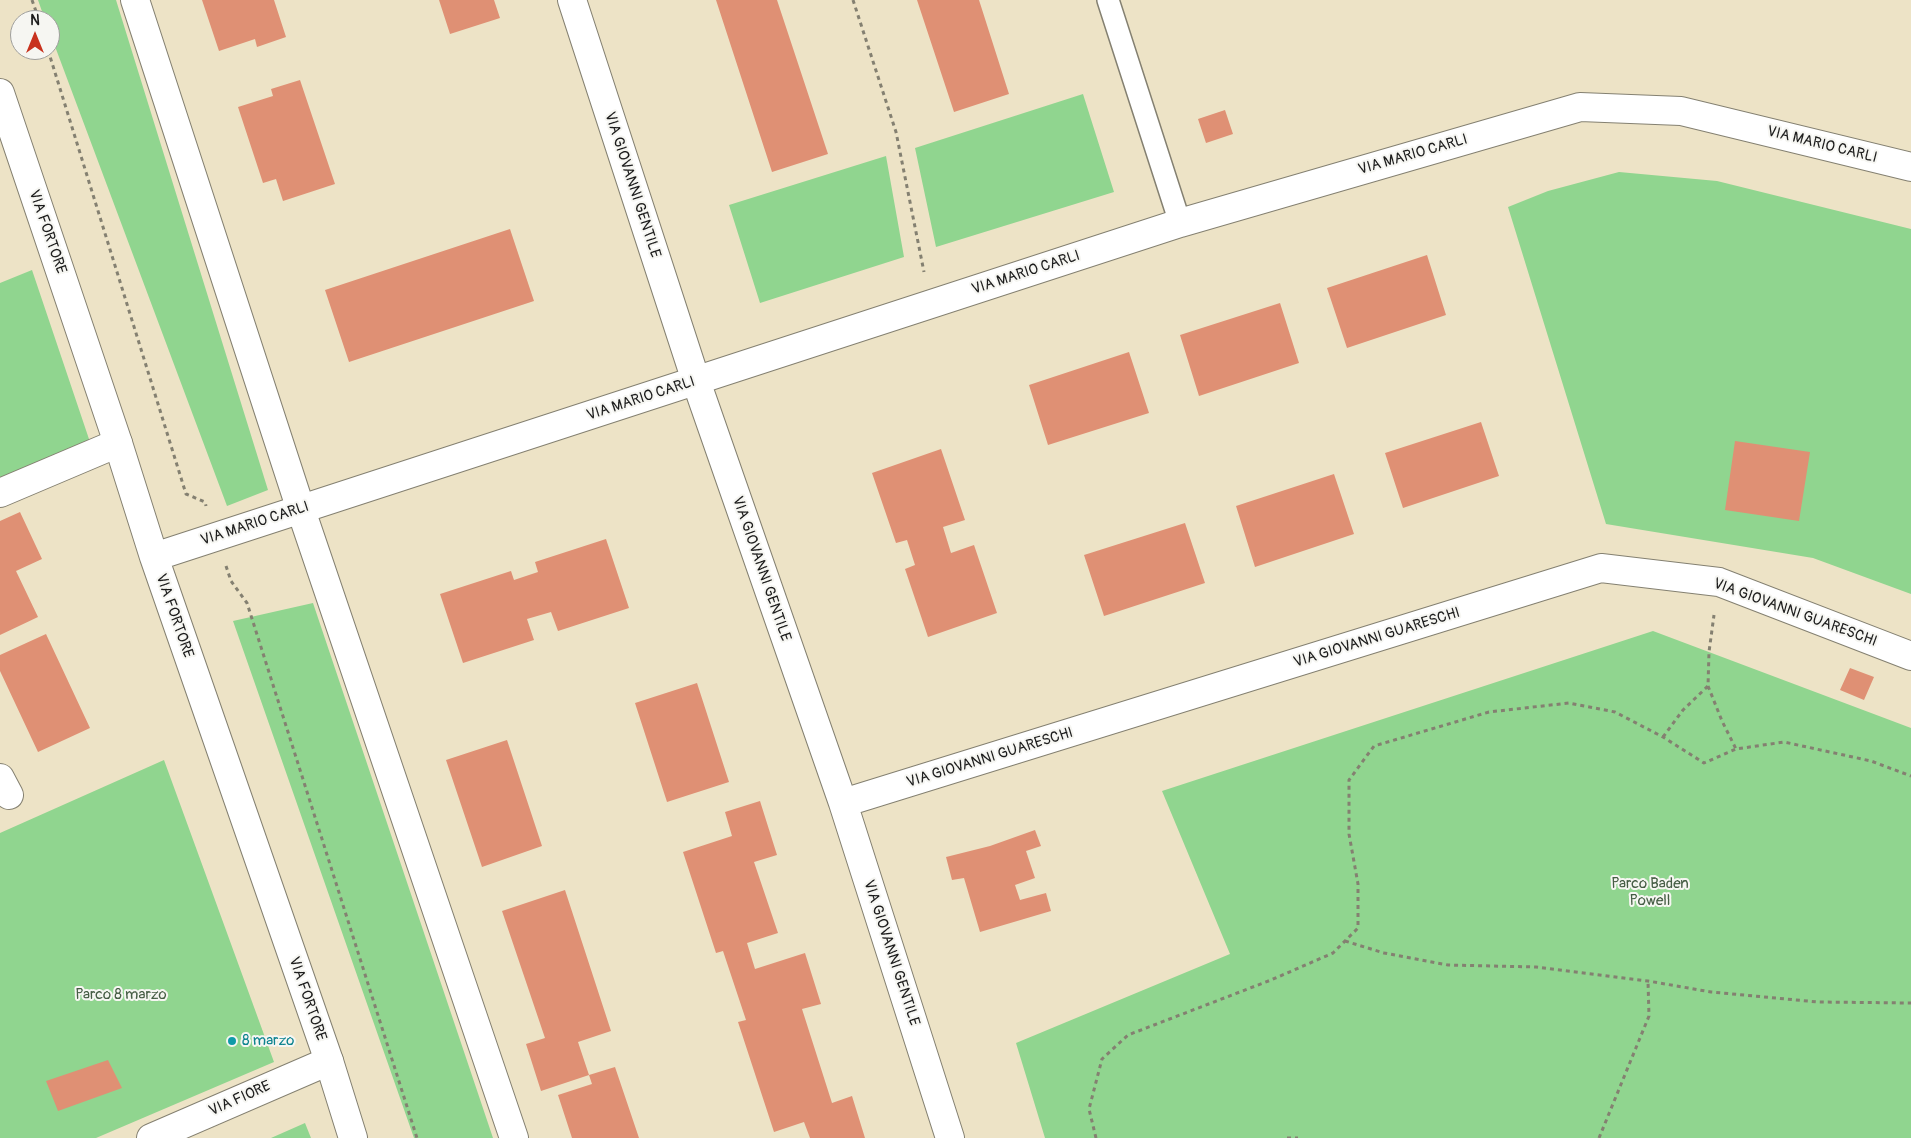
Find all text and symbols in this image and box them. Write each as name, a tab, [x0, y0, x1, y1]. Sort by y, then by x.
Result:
north arrow	[10, 10, 60, 60]
text: N	[30, 12, 40, 29]
street label: VIA GIOVANNI GENTILE	[600, 110, 664, 260]
street label: VIA MARIO CARLI	[1765, 123, 1879, 167]
street label: VIA MARIO CARLI	[1356, 131, 1470, 179]
street label: VIA FORTORE	[24, 188, 70, 276]
street label: VIA MARIO CARLI	[970, 247, 1082, 299]
street label: VIA MARIO CARLI	[585, 373, 697, 425]
street label: VIA GIOVANNI GENTILE	[728, 494, 794, 644]
street label: VIA MARIO CARLI	[199, 498, 311, 550]
street label: VIA FORTORE	[151, 572, 197, 660]
street label: VIA GIOVANNI GUARESCHI	[1711, 575, 1879, 651]
street label: VIA GIOVANNI GUARESCHI	[1292, 604, 1462, 672]
street label: VIA GIOVANNI GUARESCHI	[905, 724, 1075, 792]
park label: Parco Baden Powell	[1611, 875, 1689, 910]
street label: VIA GIOVANNI GENTILE	[859, 878, 923, 1028]
street label: VIA FORTORE	[284, 955, 330, 1043]
park label: Parco 8 marzo	[75, 986, 167, 1004]
place label: 8 marzo	[242, 1032, 294, 1050]
marker: 8 marzo	[226, 1035, 238, 1047]
street label: VIA FIORE	[206, 1077, 274, 1121]

